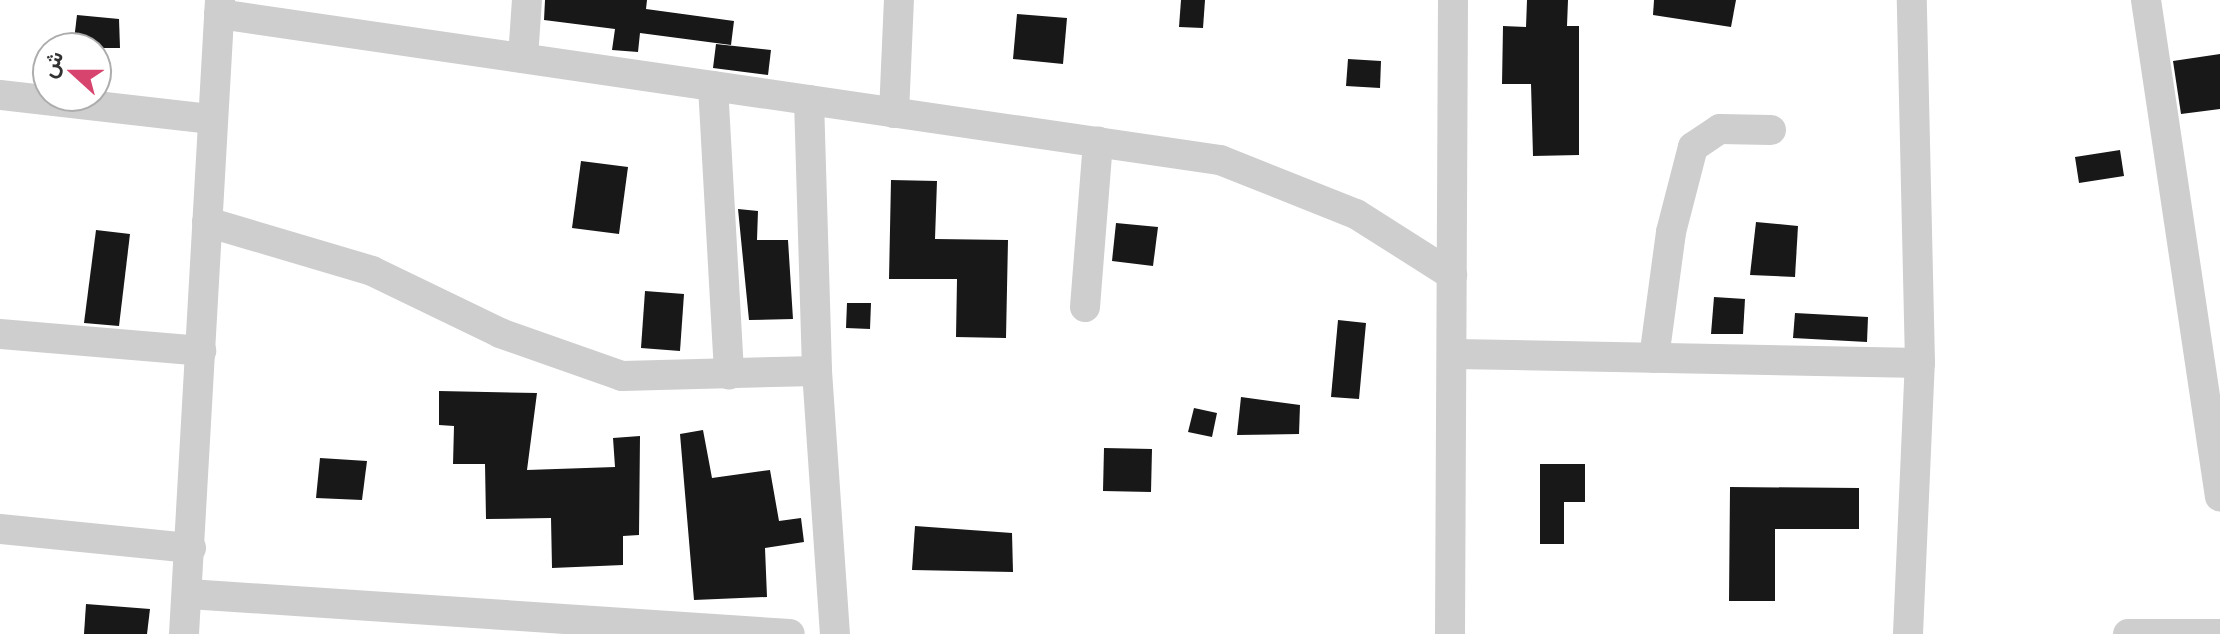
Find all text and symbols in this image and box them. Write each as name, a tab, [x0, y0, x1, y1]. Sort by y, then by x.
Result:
north arrow	[32, 32, 112, 112]
text: ش	[33, 46, 69, 81]

